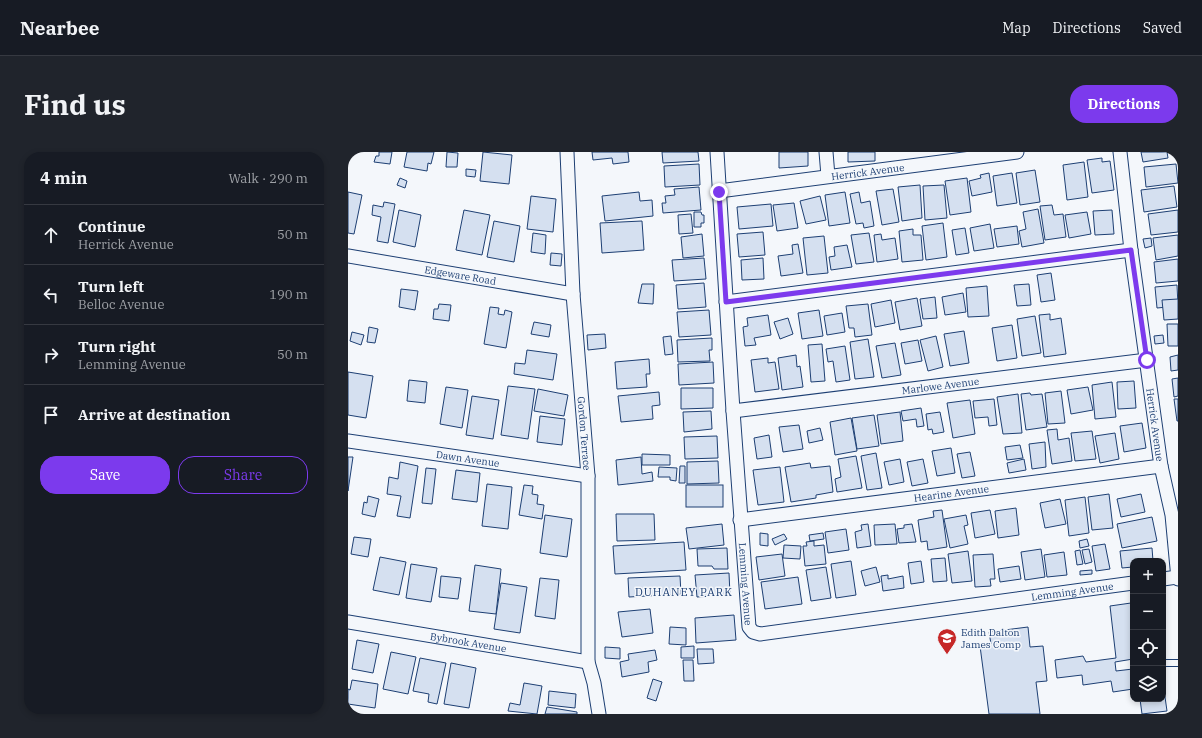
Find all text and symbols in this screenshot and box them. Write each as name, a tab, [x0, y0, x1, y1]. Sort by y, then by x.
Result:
text: Nearbee	[20, 16, 99, 40]
text: Map	[1002, 19, 1031, 37]
text: Directions	[1053, 19, 1121, 37]
text: Saved	[1143, 19, 1182, 37]
button: Directions	[1070, 85, 1178, 123]
text: Find us	[24, 86, 126, 123]
street label: Herrick Avenue	[830, 161, 905, 183]
text: 4 min	[40, 167, 88, 189]
text: Walk · 290 m	[229, 170, 308, 187]
route end	[710, 183, 728, 201]
text: Continue	[78, 217, 145, 236]
icon: ahead	[40, 224, 62, 246]
text: 50 m	[277, 226, 308, 243]
text: Herrick Avenue	[78, 236, 174, 253]
street label: Edgeware Road	[424, 263, 497, 288]
text: Turn left	[78, 277, 144, 296]
icon: left	[40, 284, 62, 306]
text: 190 m	[269, 286, 308, 303]
text: Belloc Avenue	[78, 296, 164, 313]
text: Turn right	[78, 337, 156, 356]
icon: right	[40, 344, 62, 366]
text: 50 m	[277, 346, 308, 363]
route start	[1138, 351, 1156, 369]
text: Lemming Avenue	[78, 356, 186, 373]
street label: Marlowe Avenue	[901, 375, 980, 397]
street label: Herrick Avenue	[1143, 387, 1166, 462]
street label: Gordon Terrace	[574, 396, 594, 471]
icon: arrive	[40, 404, 62, 426]
text: Arrive at destination	[78, 405, 230, 424]
street label: Dawn Avenue	[435, 448, 500, 470]
button: Save	[40, 456, 170, 494]
button: Share	[178, 456, 308, 494]
street label: Hearine Avenue	[913, 482, 990, 505]
street label: Lemming Avenue	[736, 542, 755, 626]
map controls	[1130, 558, 1166, 702]
button: +	[1130, 558, 1166, 594]
street label: Lemming Avenue	[1030, 580, 1114, 604]
district label: DUHANEY PARK	[635, 585, 733, 599]
button: −	[1130, 594, 1166, 630]
place label: Edith Dalton James Comp	[961, 626, 1021, 651]
school or university icon: Edith Dalton James Comp	[936, 627, 958, 655]
street label: Bybrook Avenue	[429, 630, 507, 655]
button: locate	[1130, 630, 1166, 666]
button: layers	[1130, 666, 1166, 702]

